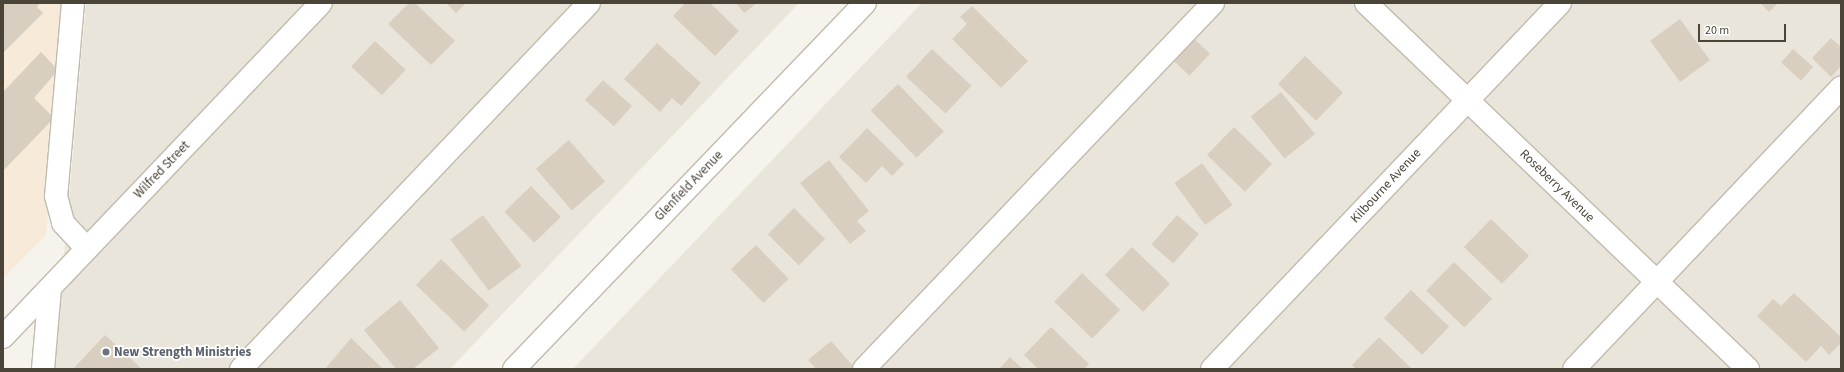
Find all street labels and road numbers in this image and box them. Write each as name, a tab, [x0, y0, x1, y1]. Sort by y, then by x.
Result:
street label: Wilfred Street	[131, 138, 193, 202]
street label: Kilbourne Avenue	[1348, 146, 1424, 226]
street label: Roseberry Avenue	[1516, 146, 1598, 226]
street label: Glenfield Avenue	[652, 148, 726, 224]

